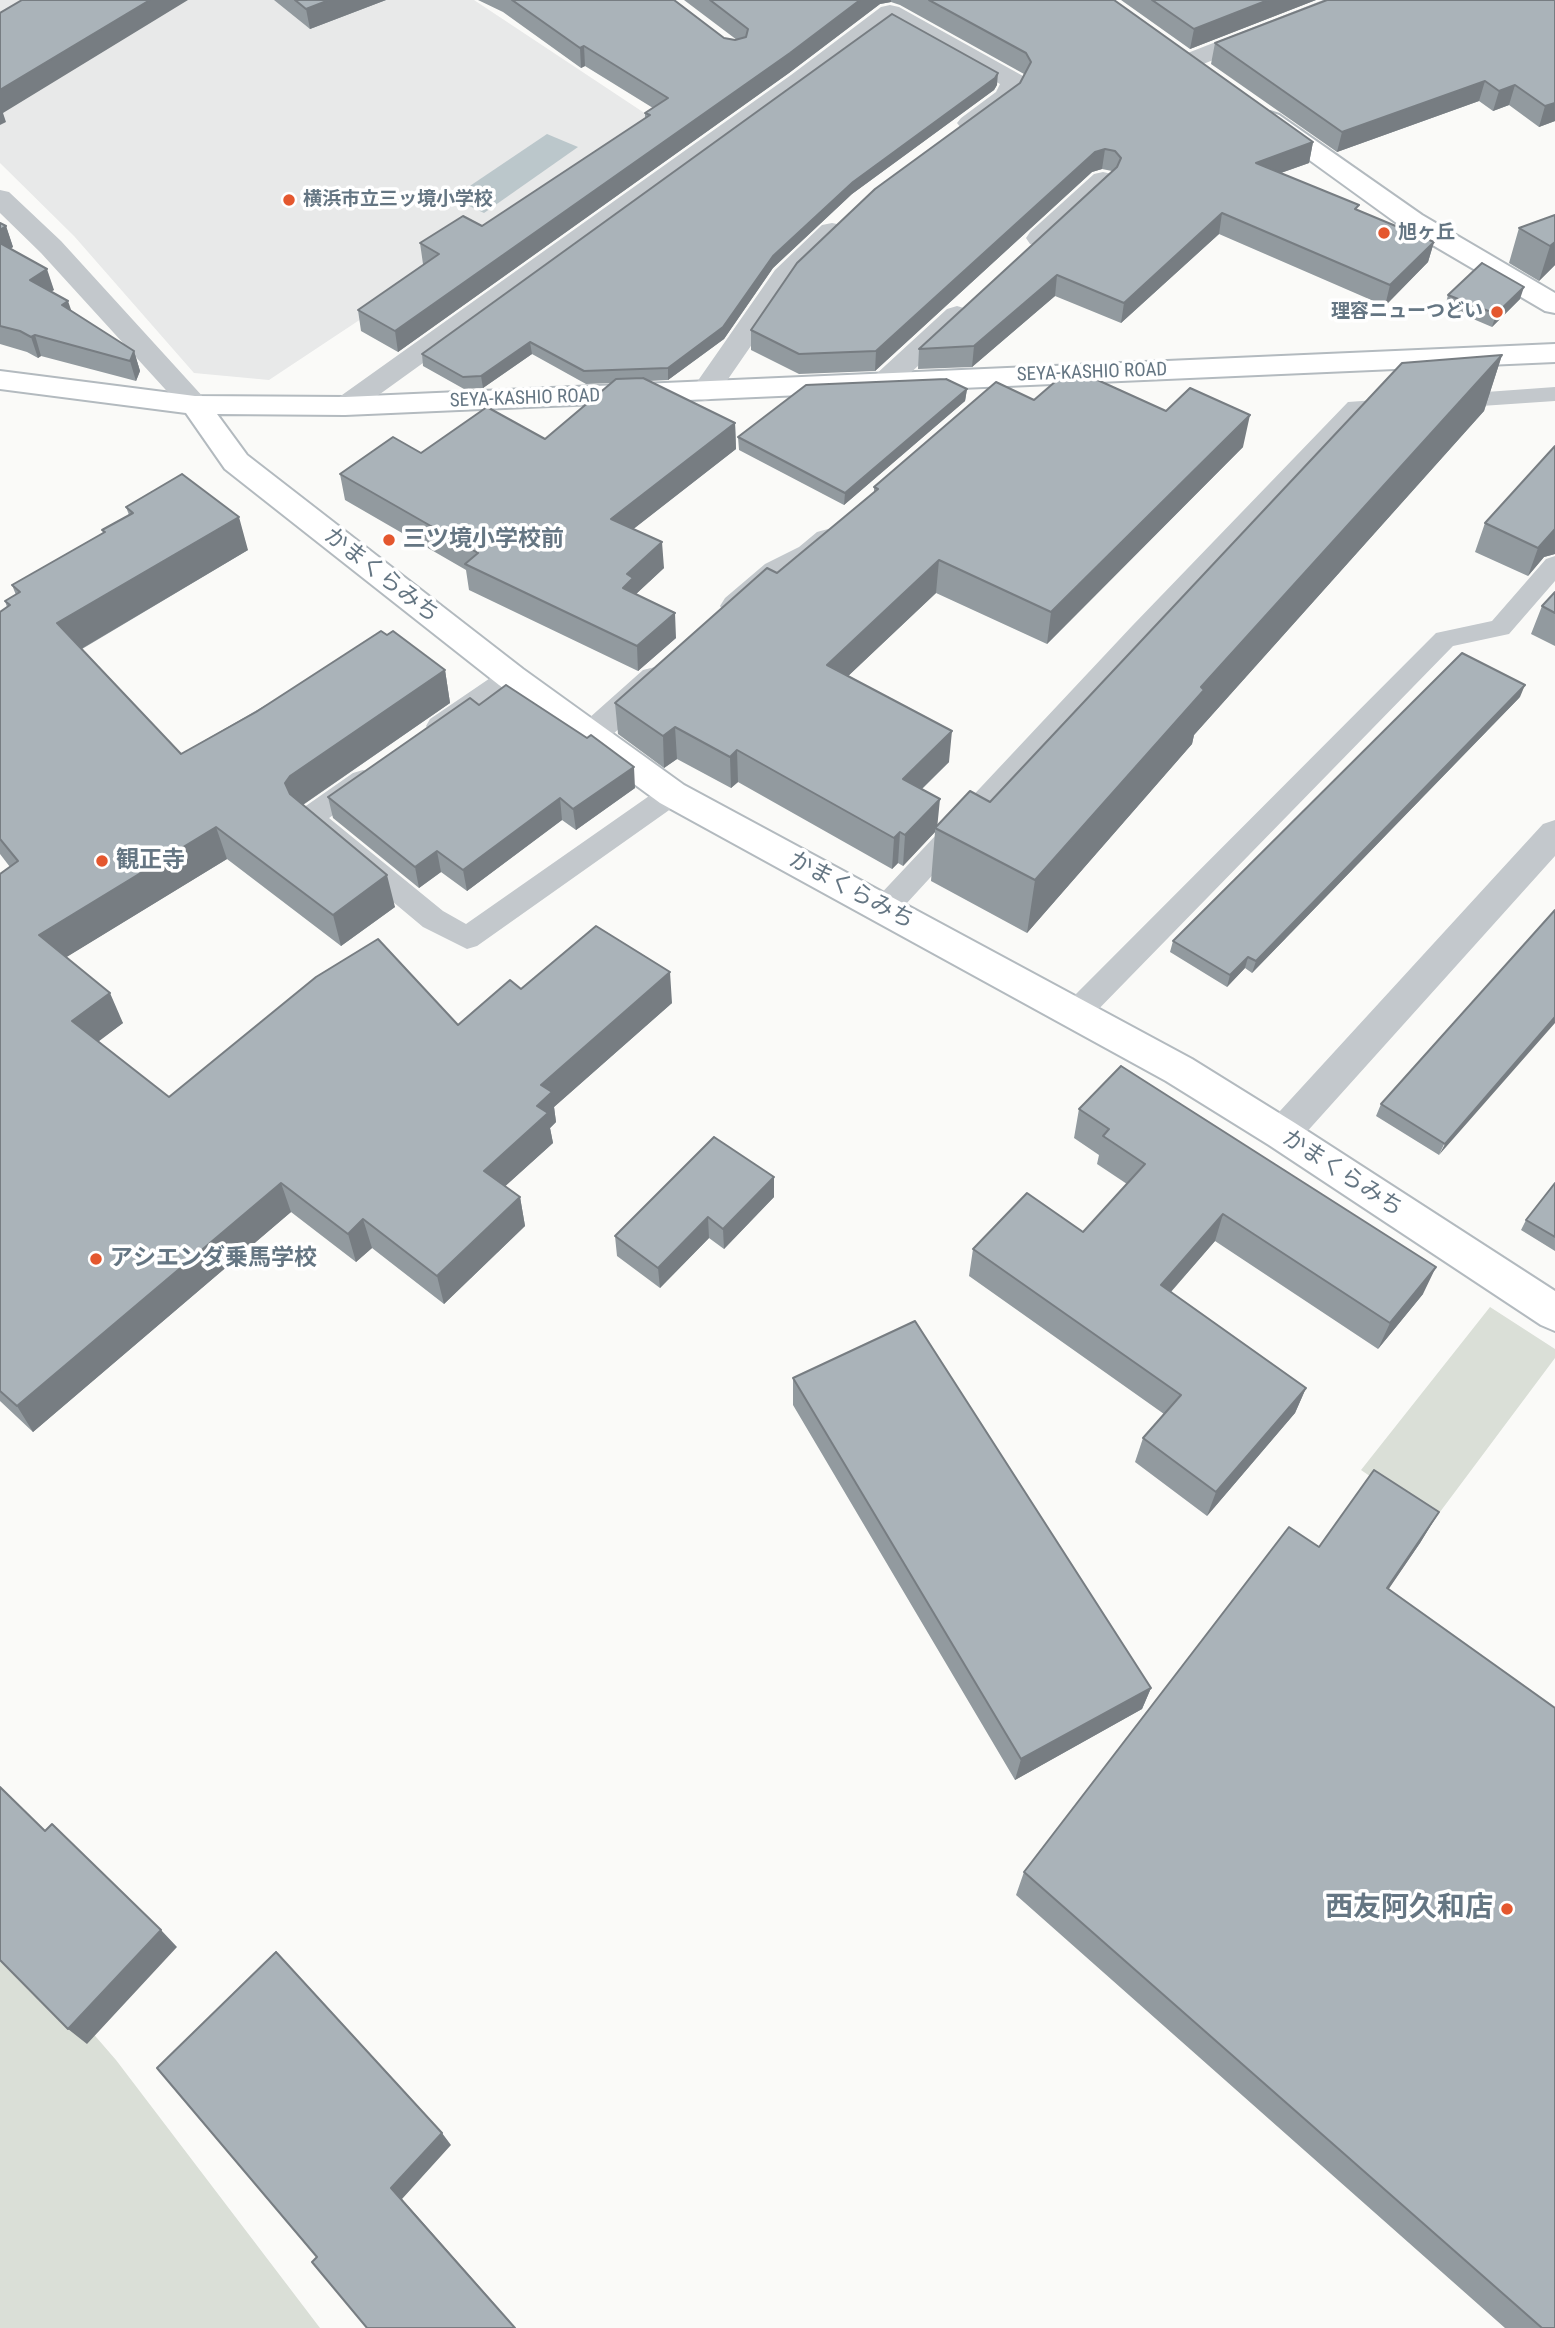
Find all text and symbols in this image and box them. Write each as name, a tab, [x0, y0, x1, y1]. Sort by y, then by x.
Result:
place label: 横浜市立三ッ境小学校	[303, 189, 493, 211]
marker: 横浜市立三ッ境小学校	[281, 192, 297, 208]
place label: 旭ヶ丘	[1398, 222, 1455, 244]
marker: 旭ヶ丘	[1376, 225, 1392, 241]
place label: 理容ニューつどい	[1331, 301, 1483, 323]
marker: 理容ニューつどい	[1489, 304, 1505, 320]
street label: SEYA-KASHIO ROAD	[1016, 359, 1168, 387]
street label: SEYA-KASHIO ROAD	[449, 385, 601, 413]
street label: かまくらみち	[318, 523, 444, 629]
place label: 三ツ境小学校前	[403, 526, 564, 554]
marker: 三ツ境小学校前	[381, 532, 397, 548]
street label: かまくらみち	[784, 846, 918, 936]
place label: 観正寺	[116, 847, 185, 875]
marker: 観正寺	[94, 853, 110, 869]
street label: かまくらみち	[1277, 1125, 1407, 1223]
place label: アシエンダ乗馬学校	[110, 1245, 317, 1273]
marker: アシエンダ乗馬学校	[88, 1251, 104, 1267]
place label: 西友阿久和店	[1325, 1892, 1493, 1926]
marker: 西友阿久和店	[1499, 1901, 1515, 1917]

